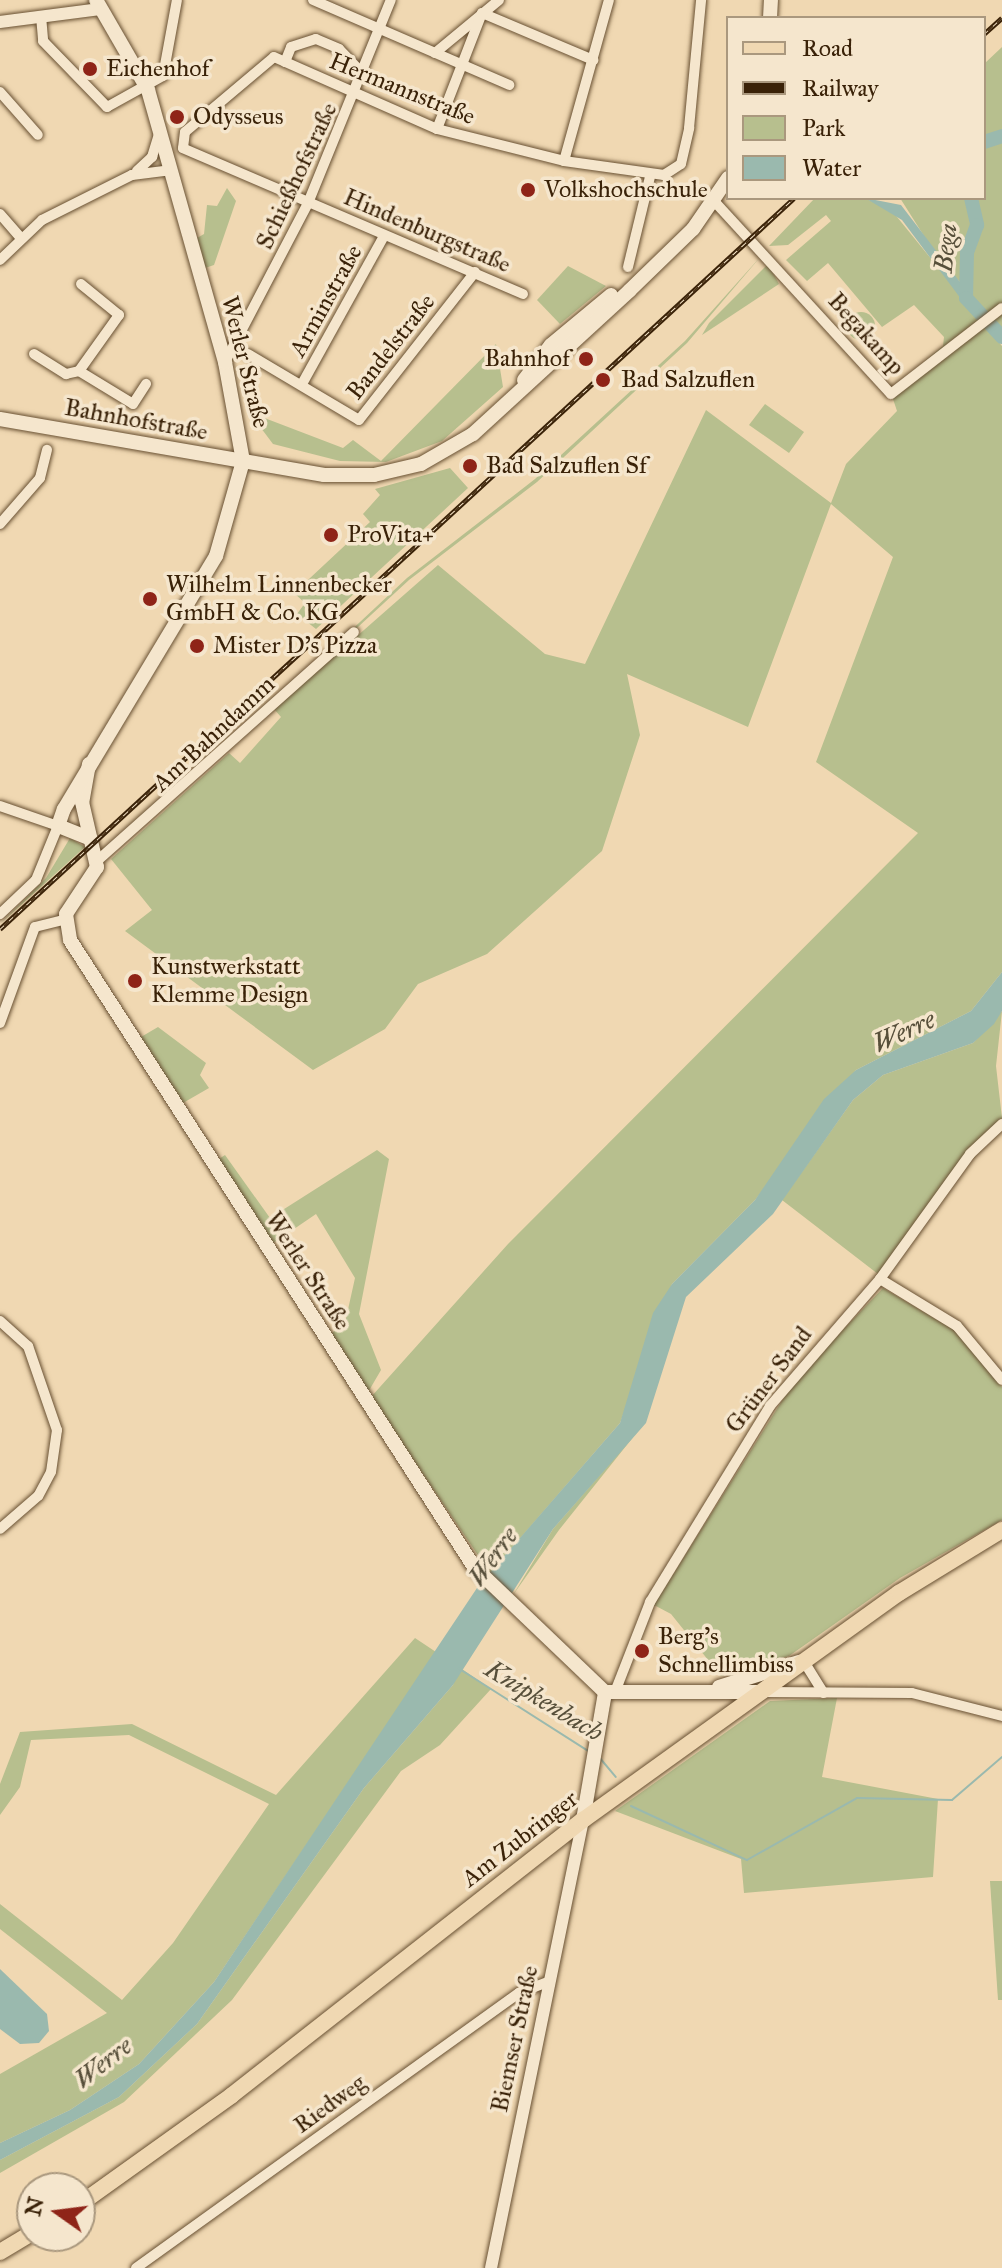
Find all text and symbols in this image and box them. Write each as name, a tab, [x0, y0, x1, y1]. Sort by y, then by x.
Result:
legend	[726, 16, 986, 200]
text: Road	[802, 33, 853, 63]
street label: Hermannstraße	[325, 47, 479, 131]
place label: Eichenhof	[106, 55, 210, 83]
marker: Eichenhof	[81, 60, 99, 78]
text: Railway	[802, 73, 879, 103]
street label: Schießhofstraße	[250, 98, 344, 254]
place label: Odysseus	[193, 103, 283, 131]
marker: Odysseus	[168, 108, 186, 126]
text: Park	[802, 113, 845, 143]
text: Water	[802, 153, 861, 183]
place label: Volkshochschule	[544, 176, 708, 204]
marker: Volkshochschule	[519, 181, 537, 199]
street label: Hindenburgstraße	[339, 183, 515, 279]
water label: Bega	[928, 222, 964, 274]
street label: Arminstraße	[283, 240, 369, 362]
street label: Begakamp	[822, 287, 910, 381]
street label: Bandelstraße	[341, 288, 441, 406]
street label: Werler Straße	[215, 293, 275, 431]
place label: Bahnhof	[484, 345, 570, 373]
marker: Bahnhof	[577, 350, 595, 368]
place label: Bad Salzuflen	[621, 366, 755, 394]
marker: Bad Salzuflen	[592, 369, 614, 391]
street label: Bahnhofstraße	[62, 393, 210, 447]
place label: Bad Salzuflen Sf	[486, 452, 647, 480]
marker: Bad Salzuflen Sf	[461, 457, 479, 475]
place label: ProVita+	[347, 521, 434, 549]
marker: ProVita+	[322, 526, 340, 544]
place label: Wilhelm Linnenbecker GmbH & Co. KG	[166, 571, 392, 627]
marker: Wilhelm Linnenbecker GmbH & Co. KG	[141, 590, 159, 608]
place label: Mister D's Pizza	[213, 632, 377, 660]
marker: Mister D's Pizza	[188, 637, 206, 655]
street label: Am Bahndamm	[147, 670, 281, 798]
place label: Kunstwerkstatt Klemme Design	[151, 953, 308, 1009]
marker: Kunstwerkstatt Klemme Design	[126, 972, 144, 990]
water label: Werre	[868, 1004, 940, 1060]
street label: Werler Straße	[259, 1206, 357, 1336]
street label: Grüner Sand	[720, 1321, 818, 1439]
water label: Werre	[461, 1522, 525, 1592]
place label: Berg's Schnellimbiss	[658, 1623, 794, 1679]
marker: Berg's Schnellimbiss	[633, 1642, 651, 1660]
water label: Knipkenbach	[479, 1654, 609, 1748]
street label: Am Zubringer	[456, 1785, 584, 1893]
street label: Biemser Straße	[485, 1963, 545, 2115]
water label: Werre	[68, 2031, 138, 2095]
street label: Riedweg	[288, 2068, 372, 2140]
north arrow	[16, 2172, 96, 2252]
text: N	[19, 2194, 50, 2219]

